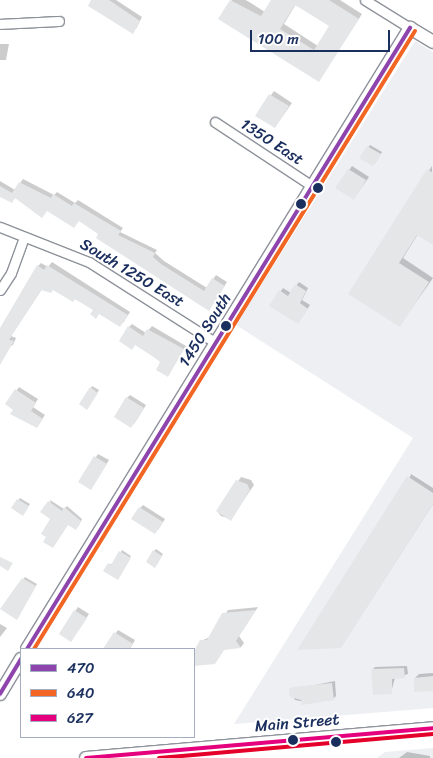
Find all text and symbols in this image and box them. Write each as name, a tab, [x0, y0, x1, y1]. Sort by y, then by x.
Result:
scale bar	[253, 20, 393, 52]
text: 100 m	[258, 26, 299, 52]
street label: 1350 East	[237, 115, 307, 169]
unlabelled marker	[313, 183, 323, 193]
unlabelled marker	[296, 199, 306, 209]
street label: South 1250 East	[77, 234, 187, 312]
street label: 1450 South	[175, 290, 235, 370]
unlabelled marker	[221, 321, 231, 331]
legend	[20, 648, 195, 738]
text: 470	[67, 655, 94, 681]
text: 640	[67, 680, 94, 706]
text: 627	[67, 705, 93, 731]
street label: Main Street	[254, 710, 340, 736]
unlabelled marker	[288, 735, 298, 745]
unlabelled marker	[331, 737, 341, 747]

